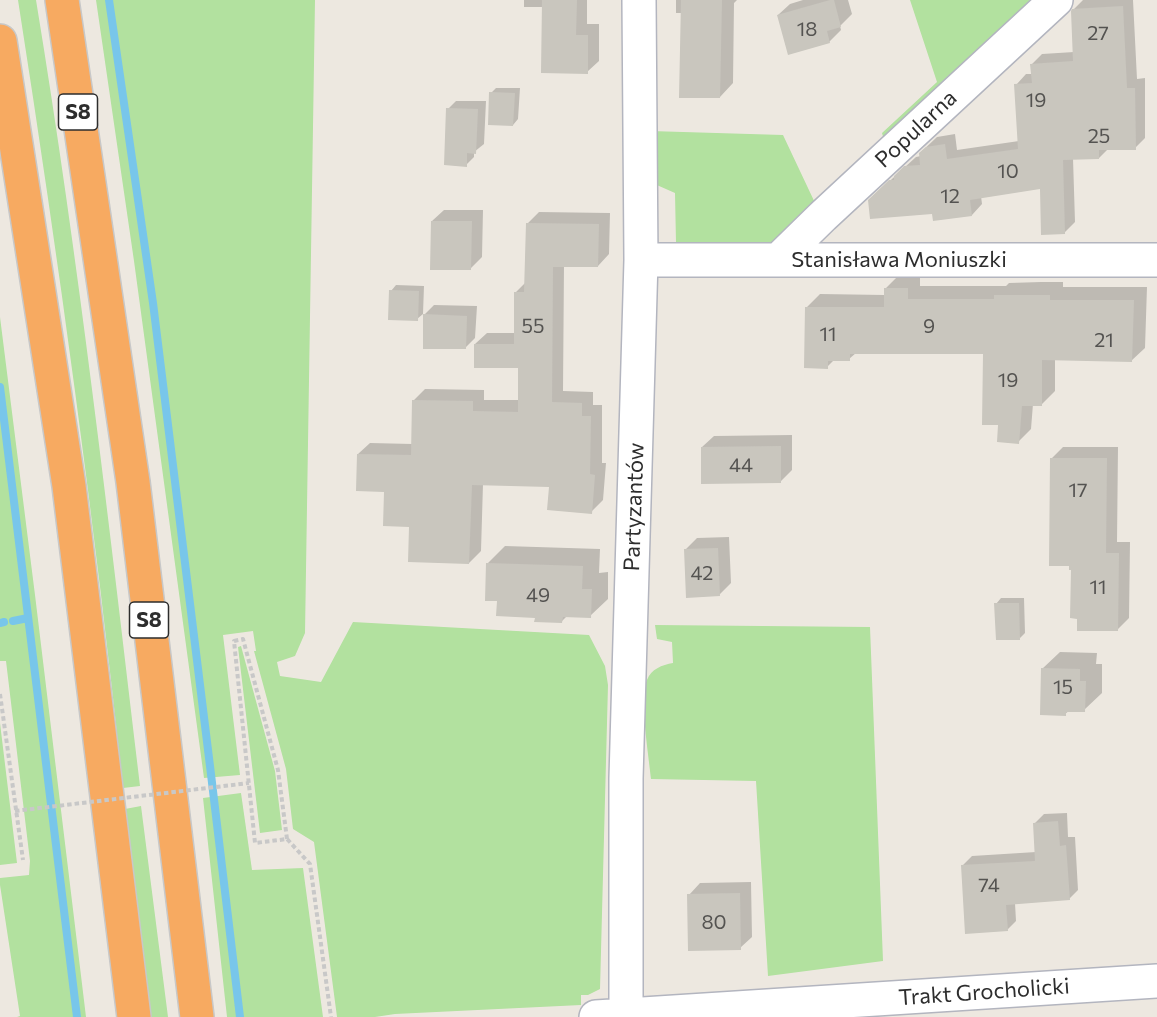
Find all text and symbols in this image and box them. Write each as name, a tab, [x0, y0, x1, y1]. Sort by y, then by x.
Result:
house number: 18	[797, 17, 817, 41]
house number: 27	[1087, 21, 1109, 45]
street label: Popularna	[870, 85, 962, 173]
house number: 19	[1026, 88, 1046, 112]
road number: S8	[58, 94, 98, 130]
house number: 25	[1088, 124, 1110, 148]
house number: 10	[997, 159, 1019, 183]
house number: 12	[940, 184, 960, 208]
street label: Stanisława Moniuszki	[791, 247, 1007, 273]
house number: 55	[522, 314, 544, 338]
house number: 9	[923, 314, 935, 338]
house number: 11	[819, 322, 837, 346]
house number: 21	[1094, 328, 1114, 352]
house number: 19	[998, 368, 1018, 392]
street label: Partyzantów	[619, 442, 649, 572]
house number: 44	[729, 453, 753, 477]
house number: 17	[1068, 478, 1088, 502]
house number: 42	[691, 561, 713, 585]
house number: 11	[1089, 575, 1107, 599]
house number: 49	[526, 583, 550, 607]
road number: S8	[130, 602, 168, 638]
house number: 15	[1053, 675, 1073, 699]
house number: 74	[978, 873, 1000, 897]
house number: 80	[701, 910, 727, 934]
street label: Trakt Grocholicki	[898, 973, 1070, 1011]

